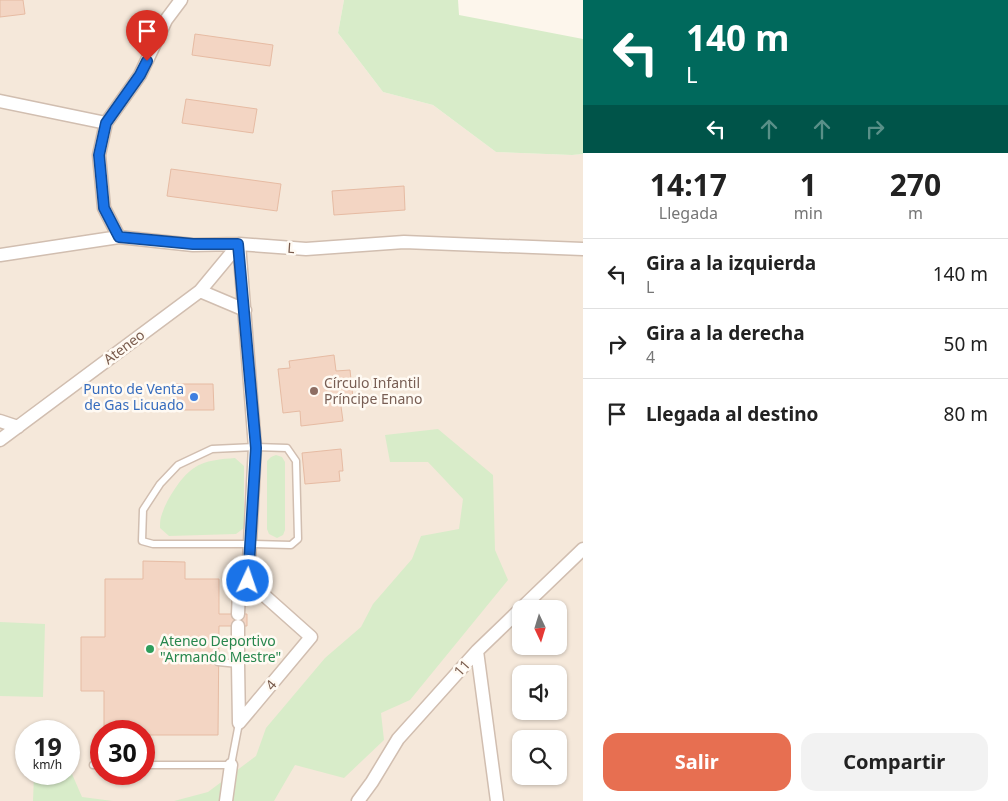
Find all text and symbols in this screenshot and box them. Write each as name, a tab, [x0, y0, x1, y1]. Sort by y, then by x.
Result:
pin	[126, 10, 168, 61]
text: 140 m	[686, 14, 789, 61]
icon: arrive	[133, 17, 161, 45]
icon: left	[603, 20, 668, 85]
text: L	[686, 59, 698, 89]
icon: left	[702, 115, 730, 143]
icon: ahead	[755, 115, 783, 143]
icon: ahead	[808, 115, 836, 143]
icon: right	[861, 115, 889, 143]
text: 14:17	[650, 164, 727, 205]
text: 1	[800, 164, 817, 205]
text: 270	[890, 164, 941, 205]
text: Llegada	[659, 202, 718, 224]
text: min	[794, 202, 823, 224]
text: m	[908, 202, 923, 224]
street label: L	[287, 238, 295, 257]
text: Gira a la izquierda	[646, 250, 816, 276]
icon: left	[603, 260, 631, 288]
text: 140 m	[933, 261, 988, 287]
text: L	[646, 276, 654, 298]
text: Gira a la derecha	[646, 320, 805, 346]
street label: Ateneo	[99, 325, 148, 368]
icon: right	[603, 330, 631, 358]
text: 50 m	[944, 331, 988, 357]
text: 4	[646, 346, 655, 368]
place label: Círculo Infantil Príncipe Enano	[324, 373, 422, 408]
place label: Punto de Venta de Gas Licuado	[83, 379, 184, 414]
marker: Círculo Infantil Príncipe Enano	[308, 385, 320, 397]
marker: Punto de Venta de Gas Licuado	[188, 391, 200, 403]
icon: arrive	[603, 400, 631, 428]
text: Llegada al destino	[646, 401, 818, 427]
text: 80 m	[944, 401, 988, 427]
position arrow	[221, 554, 273, 606]
north arrow	[512, 600, 568, 655]
map controls	[512, 600, 567, 785]
place label: Ateneo Deportivo "Armando Mestre"	[160, 631, 281, 666]
marker: Ateneo Deportivo "Armando Mestre"	[144, 643, 156, 655]
street label: 11	[449, 655, 474, 680]
button: sound	[512, 665, 567, 720]
street label: 4	[261, 676, 280, 694]
speed limit sign: 30	[90, 720, 155, 785]
text: 19	[33, 729, 62, 763]
button: search	[512, 730, 567, 785]
button: Salir	[603, 733, 791, 791]
button: Compartir	[801, 733, 988, 791]
text: km/h	[33, 756, 62, 773]

